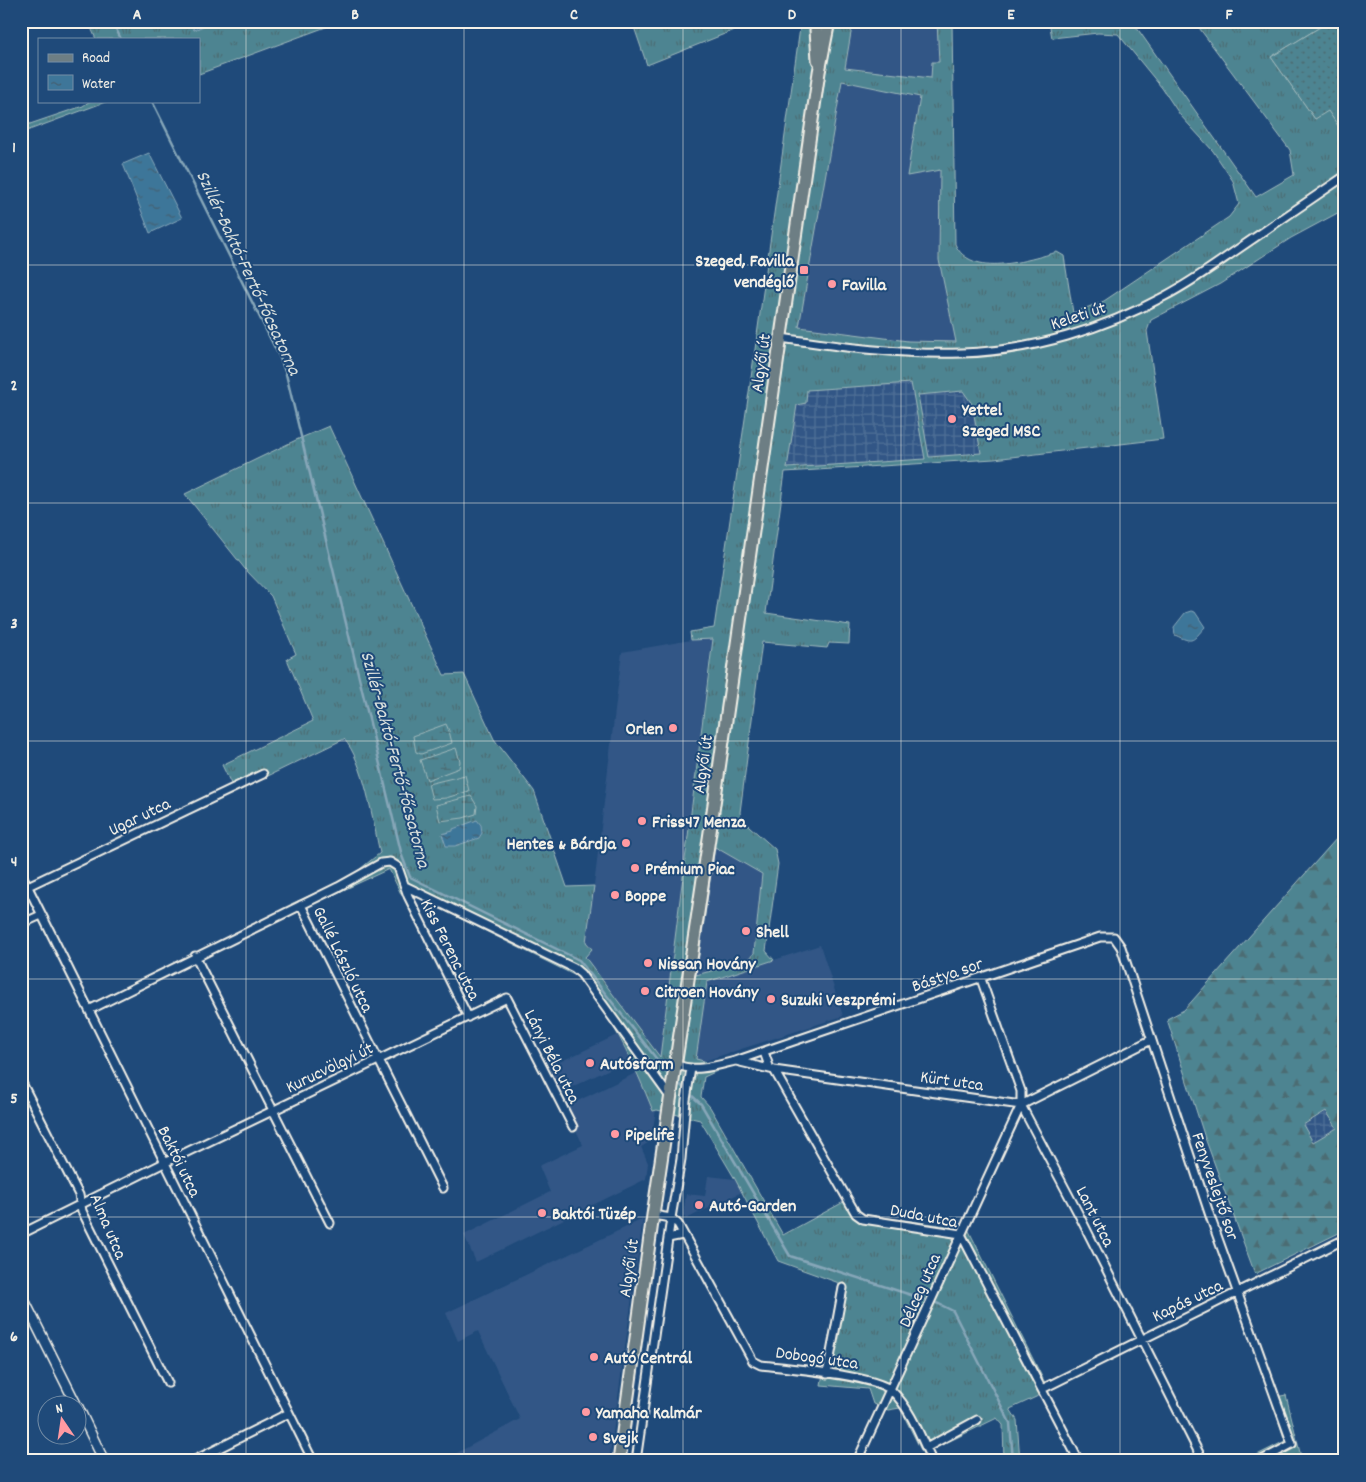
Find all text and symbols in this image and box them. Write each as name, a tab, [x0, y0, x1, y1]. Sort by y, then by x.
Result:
text: A	[133, 4, 142, 27]
text: B	[351, 4, 359, 27]
text: C	[570, 4, 578, 27]
text: D	[788, 4, 797, 27]
text: E	[1007, 4, 1015, 27]
text: F	[1225, 4, 1233, 27]
legend	[38, 38, 200, 102]
text: Road	[82, 48, 110, 70]
text: Water	[82, 74, 116, 96]
text: 1	[12, 137, 16, 160]
water label: Szillér-Baktó-Fertő-főcsatorna	[187, 167, 307, 381]
place label: Szeged, Favilla vendéglő	[695, 250, 795, 296]
marker: Szeged, Favilla vendéglő	[798, 264, 810, 276]
place label: Favilla	[842, 274, 887, 299]
marker: Favilla	[826, 278, 838, 290]
street label: Keleti út	[1048, 297, 1110, 338]
street label: Algyői út	[746, 332, 779, 394]
text: 2	[11, 375, 18, 398]
place label: Yettel Szeged MSC	[961, 399, 1041, 445]
marker: Yettel Szeged MSC	[946, 413, 958, 425]
text: 3	[10, 613, 18, 636]
water label: Szillér-Baktó-Fertő-főcsatorna	[352, 649, 436, 872]
place label: Orlen	[625, 718, 663, 743]
marker: Orlen	[667, 722, 679, 734]
street label: Algyői út	[688, 733, 721, 795]
street label: Ugar utca	[105, 792, 176, 844]
place label: Friss47 Menza	[652, 811, 746, 836]
marker: Friss47 Menza	[636, 815, 648, 827]
place label: Hentes & Bárdja	[506, 833, 617, 858]
marker: Hentes & Bárdja	[620, 837, 632, 849]
text: 4	[11, 851, 17, 874]
place label: Prémium Piac	[645, 858, 735, 883]
marker: Prémium Piac	[629, 862, 641, 874]
place label: Boppe	[625, 885, 666, 910]
marker: Boppe	[609, 889, 621, 901]
street label: Kiss Ferenc utca	[412, 895, 485, 1006]
street label: Gallé László utca	[305, 903, 378, 1018]
place label: Shell	[756, 921, 789, 946]
marker: Shell	[740, 925, 752, 937]
street label: Bástya sor	[909, 952, 987, 1000]
place label: Nissan Hovány	[658, 953, 756, 978]
marker: Nissan Hovány	[642, 957, 654, 969]
place label: Citroen Hovány	[655, 981, 759, 1006]
marker: Citroen Hovány	[639, 985, 651, 997]
place label: Suzuki Veszprémi	[781, 989, 896, 1014]
marker: Suzuki Veszprémi	[765, 993, 777, 1005]
street label: Lányi Béla utca	[516, 1006, 585, 1109]
street label: Kurucvölgyi út	[282, 1037, 378, 1101]
place label: Autósfarm	[600, 1053, 674, 1078]
marker: Autósfarm	[584, 1057, 596, 1069]
street label: Kürt utca	[918, 1066, 985, 1099]
text: 5	[10, 1088, 18, 1111]
street label: Baktói utca	[150, 1122, 206, 1202]
place label: Pipelife	[625, 1124, 675, 1149]
marker: Pipelife	[609, 1128, 621, 1140]
street label: Fenyveslejtő sor	[1183, 1130, 1244, 1244]
street label: Lant utca	[1068, 1183, 1120, 1252]
street label: Alma utca	[82, 1190, 132, 1264]
place label: Autó-Garden	[709, 1195, 796, 1220]
marker: Autó-Garden	[693, 1199, 705, 1211]
street label: Duda utca	[888, 1199, 960, 1236]
place label: Baktói Tüzép	[552, 1203, 636, 1228]
marker: Baktói Tüzép	[536, 1207, 548, 1219]
street label: Algyői út	[614, 1237, 647, 1299]
street label: Délceg utca	[894, 1250, 949, 1332]
street label: Kapás utca	[1149, 1274, 1228, 1330]
text: 6	[10, 1326, 18, 1349]
street label: Dobogó utca	[774, 1341, 860, 1378]
place label: Autó Centrál	[604, 1347, 693, 1372]
marker: Autó Centrál	[588, 1351, 600, 1363]
north arrow	[38, 1394, 88, 1444]
text: N	[54, 1399, 65, 1420]
place label: Yamaha Kalmár	[595, 1402, 702, 1427]
marker: Yamaha Kalmár	[580, 1406, 592, 1418]
place label: Svejk	[603, 1427, 639, 1452]
marker: Svejk	[587, 1431, 599, 1443]

